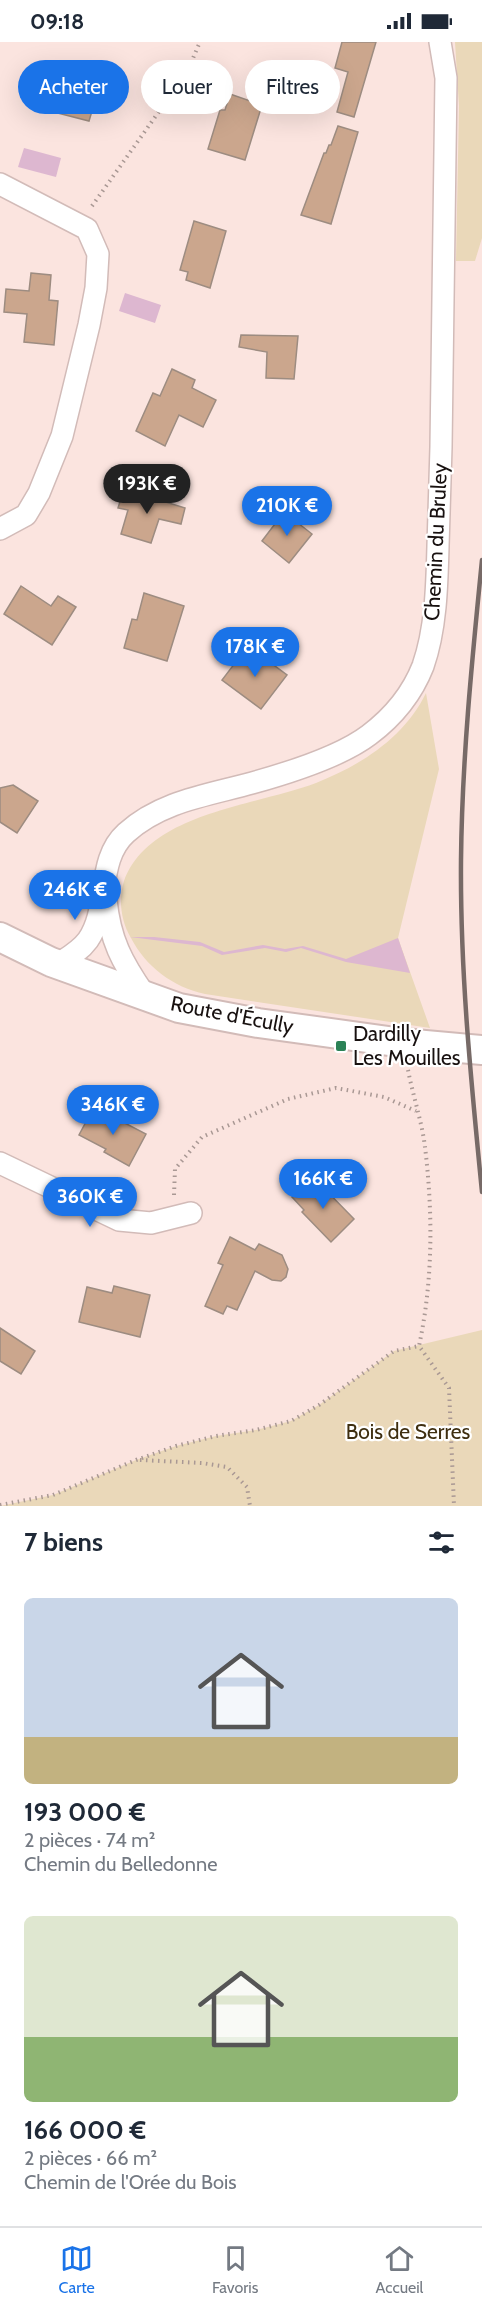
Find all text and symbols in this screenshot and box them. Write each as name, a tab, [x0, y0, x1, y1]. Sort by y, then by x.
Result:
text: 09:18	[30, 8, 84, 35]
chip: Acheter	[18, 60, 129, 114]
chip: Louer	[141, 60, 233, 114]
chip: Filtres	[245, 60, 340, 114]
street label: Chemin du Bruley	[419, 462, 452, 621]
pin: 193K €	[98, 464, 196, 515]
text: 193K €	[117, 471, 177, 495]
pin: 210K €	[238, 486, 336, 537]
text: 210K €	[256, 493, 318, 517]
pin: 178K €	[206, 627, 304, 678]
text: 178K €	[225, 634, 285, 658]
pin: 246K €	[26, 870, 124, 921]
text: 246K €	[43, 877, 107, 901]
street label: Route d'Écully	[168, 990, 296, 1039]
place label: Dardilly Les Mouilles	[353, 1021, 461, 1070]
marker: Dardilly Les Mouilles	[334, 1039, 348, 1053]
pin: 346K €	[64, 1085, 162, 1136]
text: 346K €	[81, 1092, 145, 1116]
pin: 166K €	[274, 1159, 372, 1210]
text: 166K €	[293, 1166, 353, 1190]
pin: 360K €	[41, 1177, 139, 1228]
text: 360K €	[57, 1184, 123, 1208]
park label: Bois de Serres	[346, 1419, 471, 1444]
text: 7 biens	[24, 1526, 103, 1558]
icon: filters	[425, 1526, 458, 1559]
icon: home	[187, 1637, 295, 1745]
text: 193 000 €	[24, 1796, 146, 1828]
text: 2 pièces · 74 m²	[24, 1828, 155, 1852]
text: Chemin du Belledonne	[24, 1852, 217, 1876]
icon: home	[187, 1955, 295, 2063]
text: 166 000 €	[24, 2114, 146, 2146]
text: 2 pièces · 66 m²	[24, 2146, 157, 2170]
text: Chemin de l'Orée du Bois	[24, 2170, 237, 2194]
tab: Carte	[59, 2242, 95, 2297]
tab: Favoris	[212, 2242, 258, 2297]
tab: Accueil	[376, 2242, 423, 2297]

